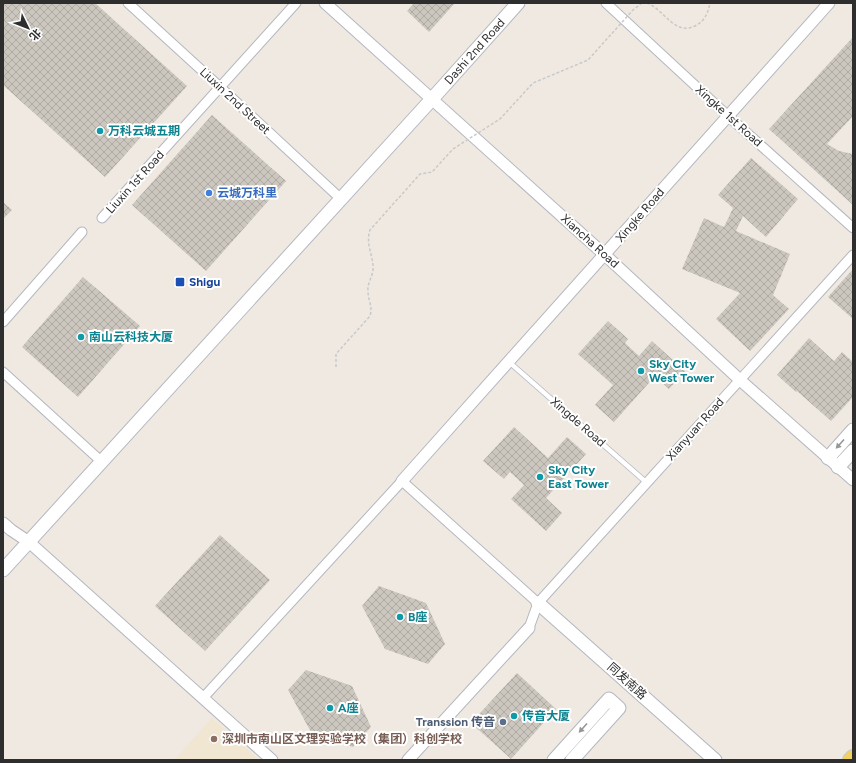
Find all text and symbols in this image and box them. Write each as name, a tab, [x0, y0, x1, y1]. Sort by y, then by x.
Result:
north arrow	[8, 8, 48, 48]
street label: Dashi 2nd Road	[442, 16, 508, 87]
text: 北	[26, 26, 43, 43]
street label: Liuxin 2nd Street	[197, 65, 273, 137]
street label: Xingke 1st Road	[693, 82, 765, 150]
place label: 万科云城五期	[108, 124, 180, 138]
marker: 万科云城五期	[95, 126, 105, 136]
street label: Liuxin 1st Road	[103, 148, 167, 216]
street label: Xingke Road	[613, 185, 667, 245]
place label: 云城万科里	[217, 186, 277, 200]
marker: 云城万科里	[204, 188, 214, 198]
street label: Xiancha Road	[558, 211, 622, 271]
place label: Shigu	[189, 275, 220, 289]
marker: Shigu	[174, 276, 186, 288]
place label: 南山云科技大厦	[89, 330, 173, 344]
marker: 南山云科技大厦	[76, 332, 86, 342]
place label: Sky City West Tower	[649, 357, 715, 385]
marker: Sky City West Tower	[636, 366, 646, 376]
street label: Xingde Road	[548, 394, 608, 450]
street label: Xianyuan Road	[663, 395, 727, 463]
one-way arrow	[836, 439, 845, 449]
place label: Sky City East Tower	[548, 463, 609, 491]
marker: Sky City East Tower	[535, 472, 545, 482]
place label: B座	[408, 610, 427, 624]
marker: B座	[395, 612, 405, 622]
street label: 同发南路	[604, 660, 650, 702]
place label: A座	[338, 701, 359, 715]
marker: A座	[325, 703, 335, 713]
place label: 传音大厦	[522, 709, 570, 723]
marker: 传音大厦	[509, 711, 519, 721]
place label: Transsion 传音	[416, 715, 495, 729]
marker: Transsion 传音	[498, 717, 508, 727]
one-way arrow	[578, 723, 588, 733]
place label: 深圳市南山区文理实验学校（集团）科创学校	[222, 732, 462, 746]
marker: 深圳市南山区文理实验学校（集团）科创学校	[209, 734, 219, 744]

